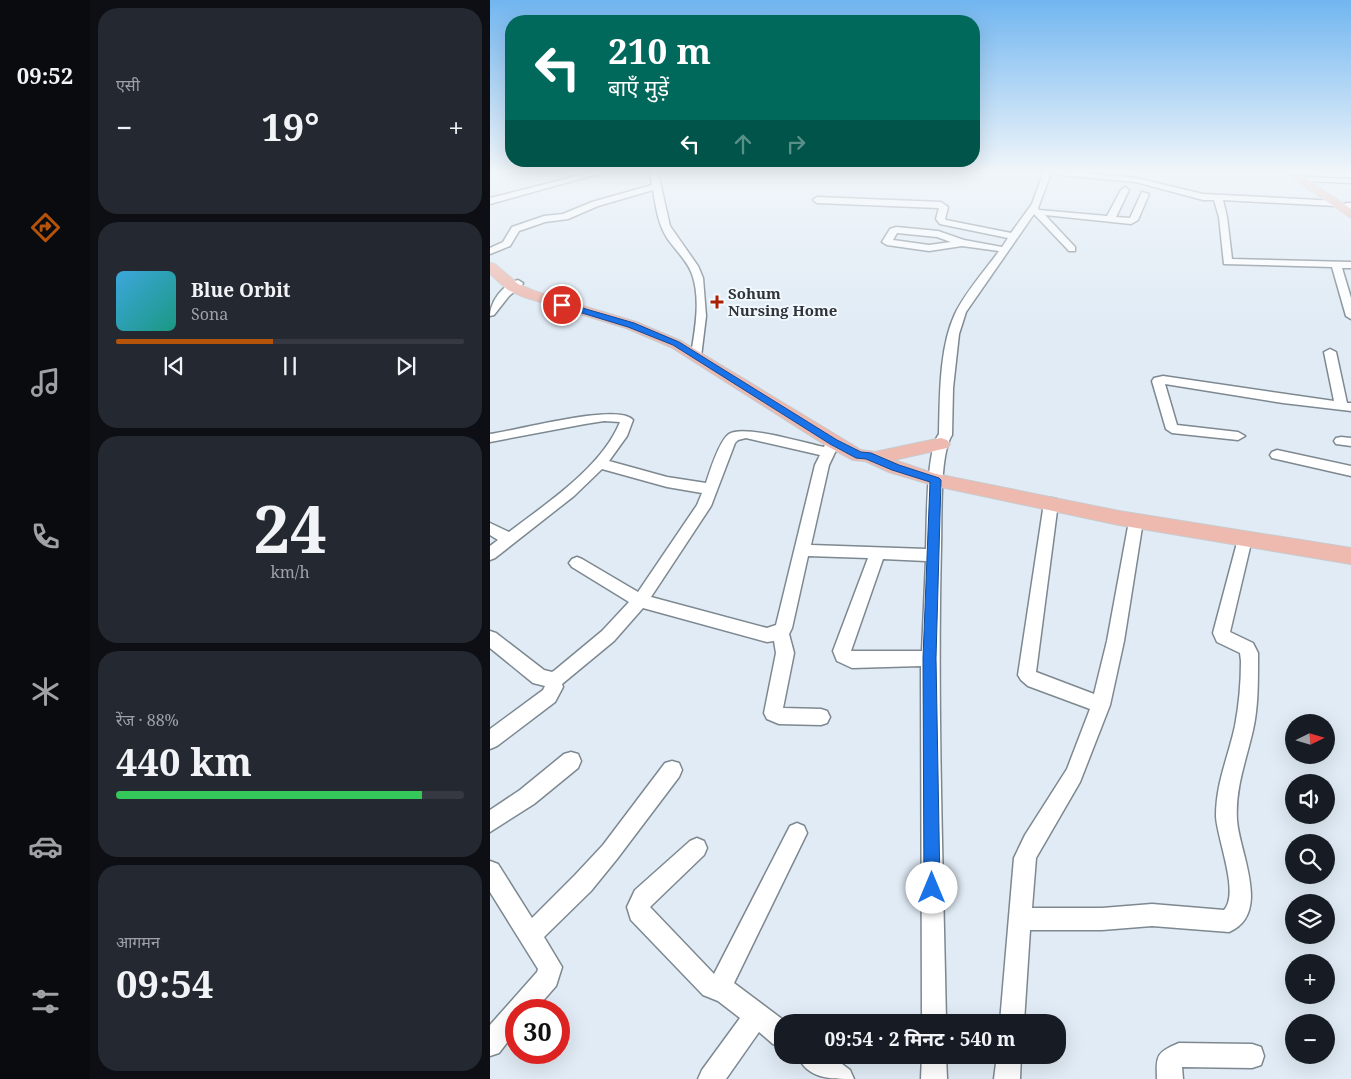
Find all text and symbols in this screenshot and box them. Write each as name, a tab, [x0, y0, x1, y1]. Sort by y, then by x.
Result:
text: 210 m	[608, 27, 711, 74]
icon: left	[525, 35, 590, 100]
text: 09:52	[17, 60, 73, 90]
text: बाएँ मुड़ें	[608, 72, 669, 102]
text: एसी	[116, 74, 140, 96]
text: 19°	[261, 100, 319, 152]
text: −	[116, 108, 132, 146]
text: +	[448, 108, 464, 146]
icon: left	[676, 130, 704, 158]
icon: ahead	[729, 130, 757, 158]
icon: right	[782, 130, 810, 158]
icon: directions	[28, 210, 63, 245]
text: Blue Orbit	[191, 277, 291, 303]
place label: Sohum Nursing Home	[728, 283, 837, 320]
pin	[541, 284, 583, 326]
icon: arrive	[548, 291, 576, 319]
marker: Sohum Nursing Home	[710, 295, 724, 309]
text: Sona	[191, 303, 228, 325]
icon: previous	[160, 352, 188, 380]
icon: pause	[276, 352, 304, 380]
icon: next	[392, 352, 420, 380]
icon: music	[28, 365, 63, 400]
text: 24	[253, 484, 327, 572]
icon: phone	[28, 519, 63, 554]
text: km/h	[270, 561, 310, 583]
icon: climate	[28, 674, 63, 709]
text: रेंज · 88%	[116, 709, 179, 731]
north arrow	[1285, 714, 1335, 764]
map controls	[1285, 714, 1335, 1064]
text: 440 km	[116, 735, 252, 787]
button: sound	[1285, 774, 1335, 824]
icon: car	[28, 829, 63, 864]
button: search	[1285, 834, 1335, 884]
position arrow	[905, 861, 957, 913]
button: layers	[1285, 894, 1335, 944]
text: आगमन	[116, 931, 160, 953]
button: +	[1285, 954, 1335, 1004]
text: 09:54	[116, 957, 213, 1009]
icon: filters	[28, 984, 63, 1019]
speed limit sign: 30	[505, 999, 570, 1064]
button: −	[1285, 1014, 1335, 1064]
text: 09:54 · 2 मिनट · 540 m	[824, 1026, 1016, 1052]

